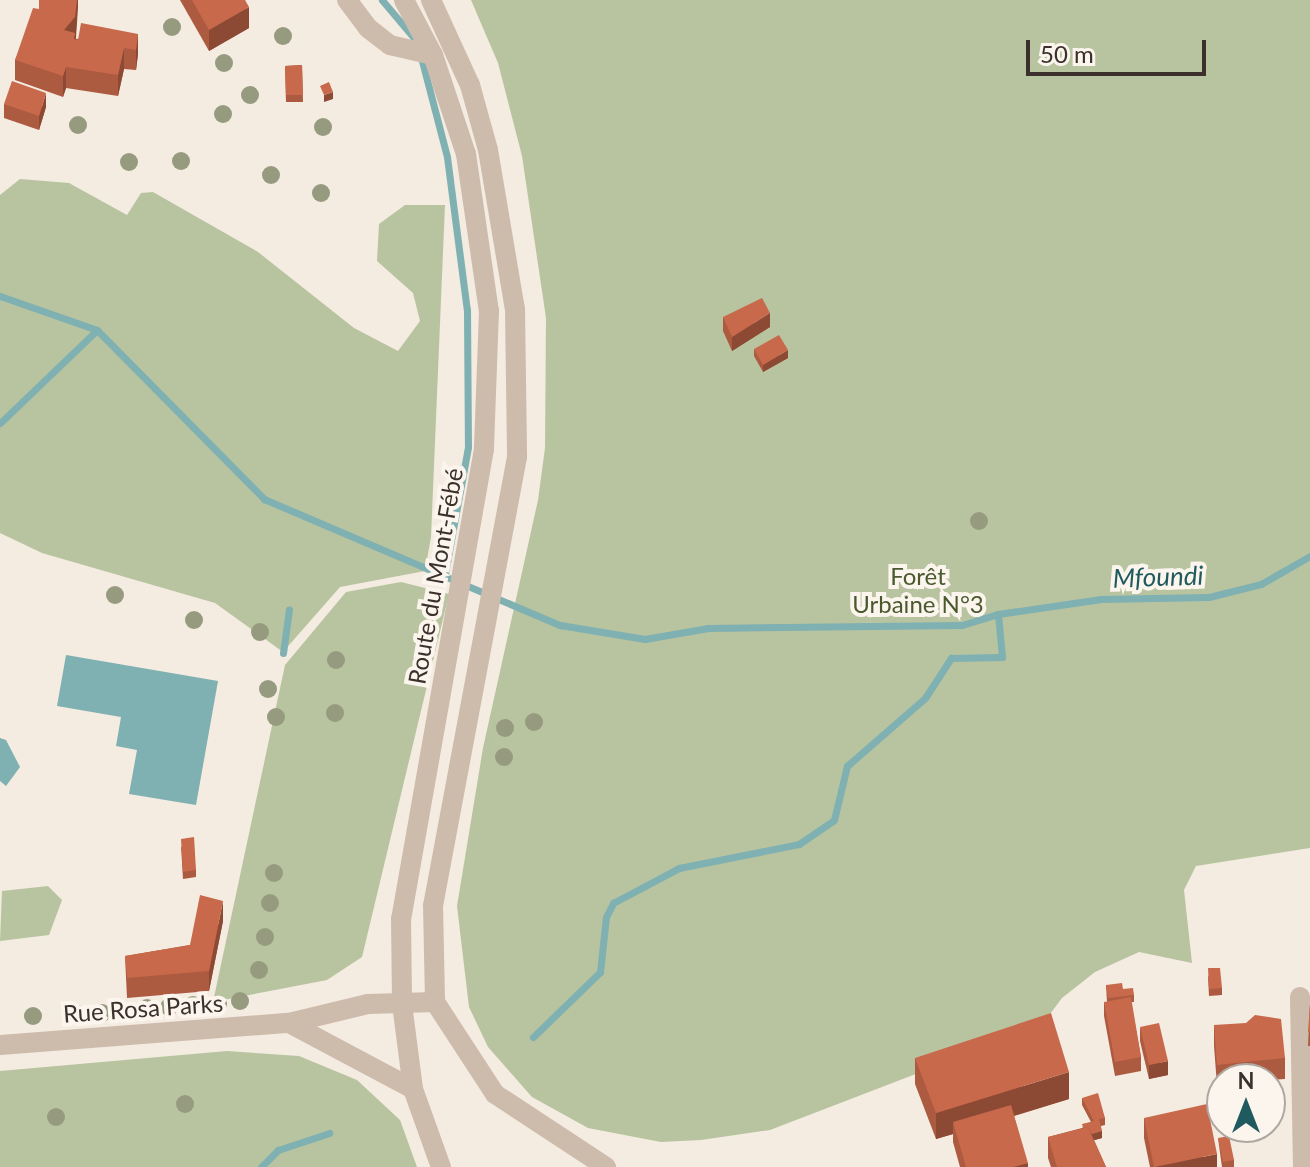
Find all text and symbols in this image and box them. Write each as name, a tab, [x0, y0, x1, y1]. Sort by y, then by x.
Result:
scale bar	[1030, 24, 1210, 74]
text: 50 m	[1040, 39, 1094, 68]
street label: Route du Mont-Fébé	[402, 466, 468, 686]
water label: Mfoundi	[1112, 560, 1204, 594]
park label: Forêt Urbaine N°3	[852, 562, 984, 618]
street label: Rue Rosa Parks	[62, 988, 224, 1028]
north arrow	[1206, 1063, 1286, 1143]
text: N	[1238, 1067, 1254, 1094]

